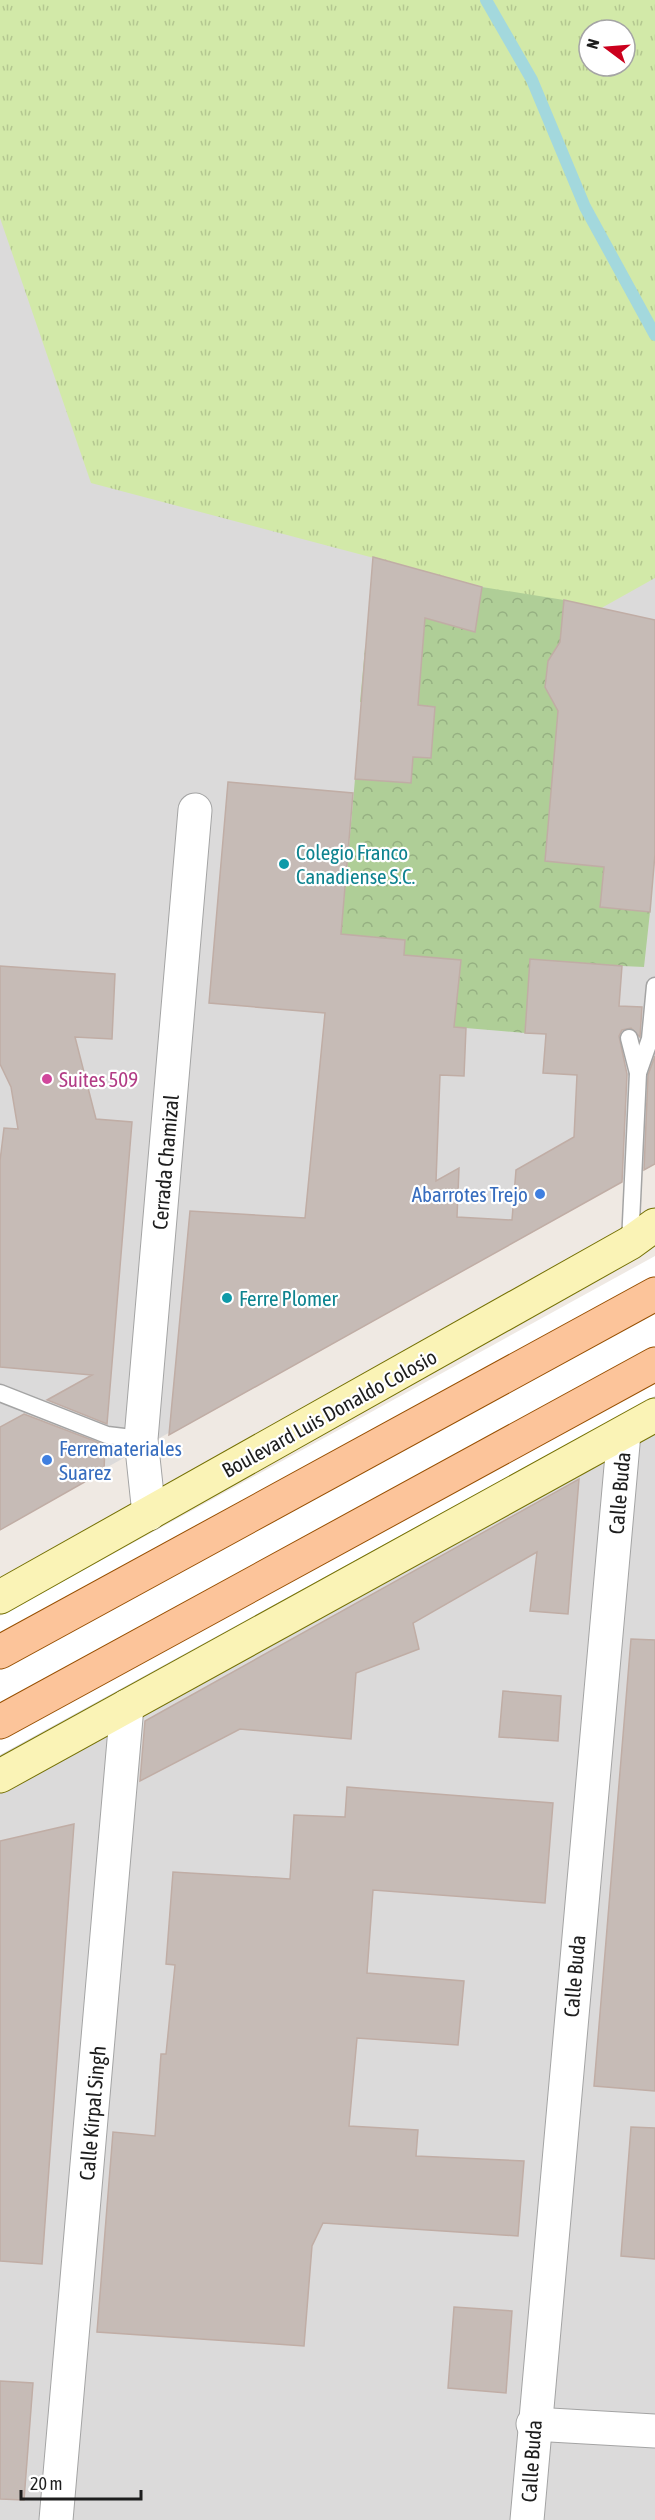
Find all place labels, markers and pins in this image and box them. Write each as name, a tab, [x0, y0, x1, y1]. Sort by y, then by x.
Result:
place label: Colegio Franco Canadiense S.C.	[296, 840, 415, 888]
marker: Colegio Franco Canadiense S.C.	[277, 857, 291, 871]
place label: Suites 509	[59, 1067, 138, 1091]
marker: Suites 509	[40, 1072, 54, 1086]
place label: Abarrotes Trejo	[412, 1182, 528, 1206]
marker: Abarrotes Trejo	[533, 1187, 547, 1201]
place label: Ferre Plomer	[239, 1286, 339, 1310]
marker: Ferre Plomer	[220, 1291, 234, 1305]
place label: Ferremateriales Suarez	[59, 1436, 182, 1484]
marker: Ferremateriales Suarez	[40, 1453, 54, 1467]

